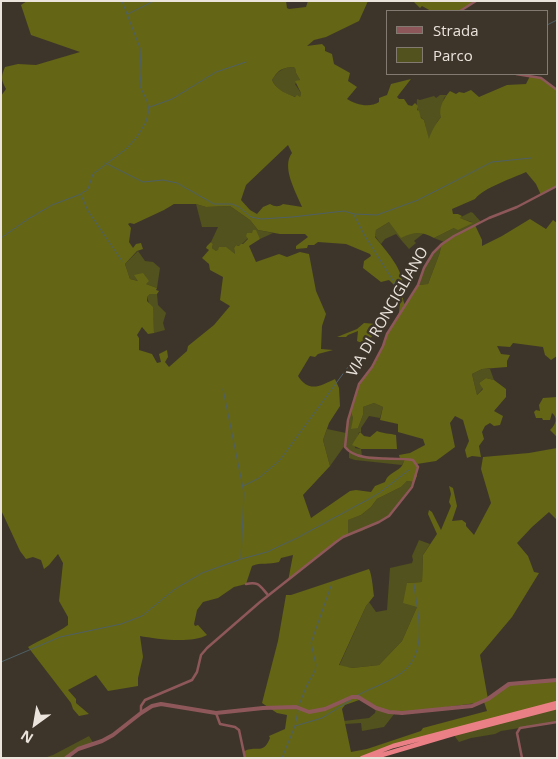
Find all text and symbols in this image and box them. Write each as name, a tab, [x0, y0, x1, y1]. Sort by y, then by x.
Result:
legend	[386, 10, 548, 75]
text: Strada	[433, 20, 479, 40]
text: Parco	[433, 45, 473, 65]
street label: VIA DI RONCIGLIANO	[344, 244, 432, 380]
north arrow	[10, 699, 60, 749]
text: N	[17, 726, 37, 748]

